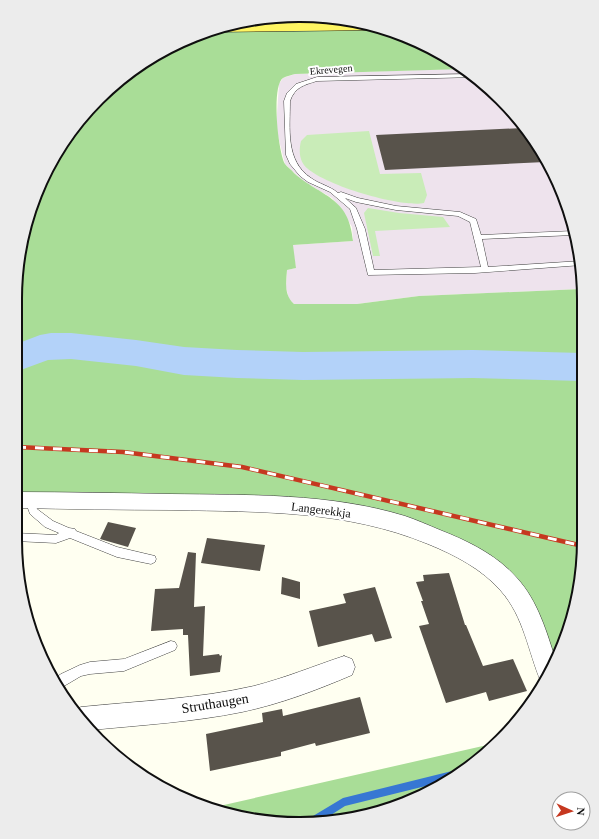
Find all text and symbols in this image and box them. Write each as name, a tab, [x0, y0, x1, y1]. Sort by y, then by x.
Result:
street label: Ekrevegen	[309, 62, 353, 77]
street label: Langerekkja	[290, 499, 352, 521]
street label: Struthaugen	[180, 691, 250, 716]
north arrow	[551, 791, 591, 831]
text: N	[575, 807, 587, 816]

